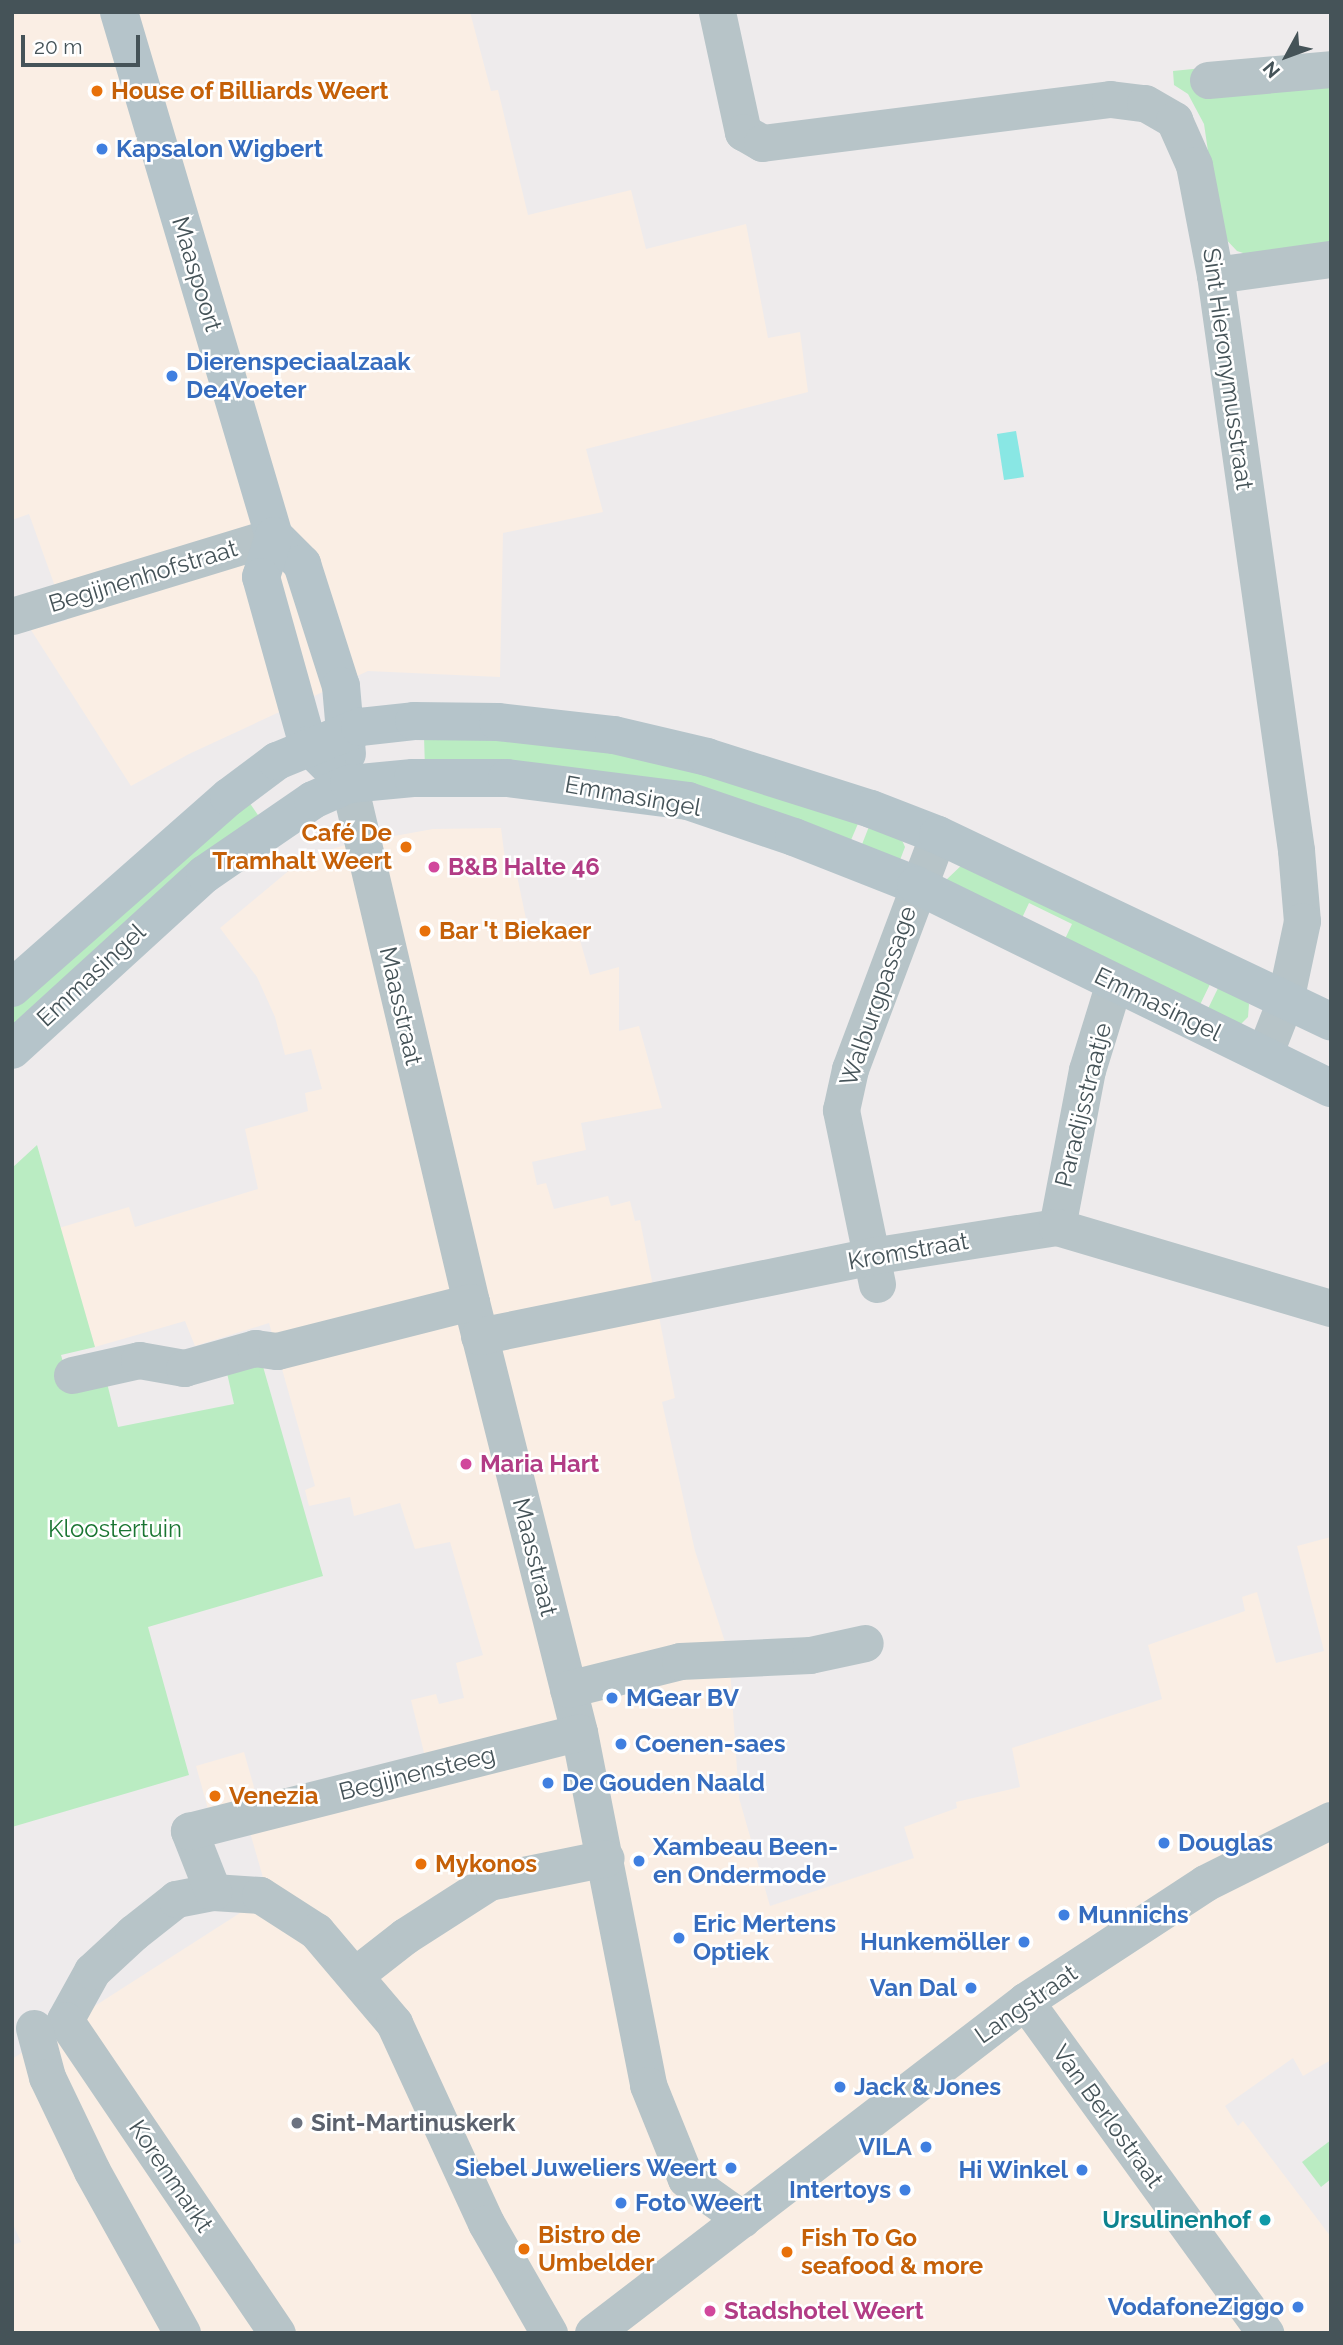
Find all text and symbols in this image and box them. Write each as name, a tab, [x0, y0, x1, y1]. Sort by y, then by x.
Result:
scale bar	[24, 21, 144, 65]
north arrow	[1252, 21, 1322, 91]
text: 20 m	[34, 34, 82, 59]
text: N	[1258, 57, 1284, 82]
place label: House of Billiards Weert	[111, 77, 390, 105]
marker: House of Billiards Weert	[89, 83, 105, 99]
place label: Kapsalon Wigbert	[116, 135, 324, 163]
marker: Kapsalon Wigbert	[94, 141, 110, 157]
street label: Maaspoort	[166, 213, 228, 335]
street label: Sint Hieronymusstraat	[1197, 246, 1259, 492]
place label: Dierenspeciaalzaak De4Voeter	[186, 348, 411, 404]
marker: Dierenspeciaalzaak De4Voeter	[164, 368, 180, 384]
street label: Begijnenhofstraat	[45, 534, 241, 618]
street label: Emmasingel	[563, 770, 703, 822]
place label: Café De Tramhalt Weert	[211, 819, 392, 875]
marker: Café De Tramhalt Weert	[398, 839, 414, 855]
place label: B&B Halte 46	[448, 853, 600, 881]
marker: B&B Halte 46	[426, 859, 442, 875]
street label: Walburgpassage	[834, 902, 922, 1090]
street label: Emmasingel	[31, 917, 151, 1033]
place label: Bar 't Biekaer	[439, 917, 592, 945]
marker: Bar 't Biekaer	[417, 923, 433, 939]
street label: Maasstraat	[373, 944, 429, 1068]
street label: Emmasingel	[1090, 961, 1226, 1047]
street label: Paradijsstraatje	[1049, 1020, 1117, 1190]
street label: Kromstraat	[845, 1226, 971, 1276]
place label: Maria Hart	[480, 1450, 599, 1478]
marker: Maria Hart	[458, 1456, 474, 1472]
street label: Maasstraat	[506, 1495, 564, 1619]
park label: Kloostertuin	[48, 1515, 182, 1543]
place label: MGear BV	[626, 1684, 739, 1712]
marker: MGear BV	[604, 1690, 620, 1706]
place label: Coenen-saes	[635, 1730, 786, 1758]
marker: Coenen-saes	[613, 1736, 629, 1752]
street label: Begijnensteeg	[336, 1740, 498, 1806]
place label: De Gouden Naald	[562, 1769, 765, 1797]
marker: De Gouden Naald	[540, 1775, 556, 1791]
place label: Venezia	[229, 1782, 318, 1810]
marker: Venezia	[207, 1788, 223, 1804]
place label: Douglas	[1178, 1829, 1273, 1857]
place label: Xambeau Been- en Ondermode	[653, 1833, 838, 1889]
marker: Douglas	[1156, 1835, 1172, 1851]
place label: Mykonos	[435, 1850, 537, 1878]
marker: Xambeau Been- en Ondermode	[631, 1853, 647, 1869]
marker: Mykonos	[413, 1856, 429, 1872]
place label: Munnichs	[1078, 1901, 1189, 1929]
marker: Munnichs	[1056, 1907, 1072, 1923]
place label: Eric Mertens Optiek	[693, 1910, 836, 1966]
place label: Hunkemöller	[860, 1928, 1010, 1956]
marker: Eric Mertens Optiek	[671, 1930, 687, 1946]
marker: Hunkemöller	[1016, 1934, 1032, 1950]
street label: Langstraat	[969, 1958, 1083, 2050]
place label: Van Dal	[870, 1974, 957, 2002]
marker: Van Dal	[963, 1980, 979, 1996]
street label: Van Berlostraat	[1046, 2039, 1170, 2193]
place label: Jack & Jones	[854, 2073, 1002, 2101]
marker: Jack & Jones	[832, 2079, 848, 2095]
place label: Sint-Martinuskerk	[311, 2109, 516, 2137]
street label: Korenmarkt	[123, 2114, 219, 2238]
marker: Sint-Martinuskerk	[289, 2115, 305, 2131]
place label: VILA	[859, 2133, 912, 2161]
marker: VILA	[918, 2139, 934, 2155]
place label: Siebel Juweliers Weert	[453, 2154, 717, 2182]
place label: Hi Winkel	[958, 2156, 1068, 2184]
marker: Siebel Juweliers Weert	[723, 2160, 739, 2176]
marker: Hi Winkel	[1074, 2162, 1090, 2178]
place label: Intertoys	[789, 2176, 891, 2204]
marker: Intertoys	[897, 2182, 913, 2198]
place label: Foto Weert	[635, 2189, 763, 2217]
marker: Foto Weert	[613, 2195, 629, 2211]
place label: Ursulinenhof	[1102, 2206, 1251, 2234]
marker: Ursulinenhof	[1257, 2212, 1273, 2228]
place label: Bistro de Umbelder	[538, 2221, 654, 2277]
place label: Fish To Go seafood & more	[801, 2224, 983, 2280]
marker: Bistro de Umbelder	[516, 2241, 532, 2257]
marker: Fish To Go seafood & more	[779, 2244, 795, 2260]
place label: VodafoneZiggo	[1108, 2293, 1284, 2321]
place label: Stadshotel Weert	[724, 2297, 925, 2325]
marker: VodafoneZiggo	[1290, 2299, 1306, 2315]
marker: Stadshotel Weert	[702, 2303, 718, 2319]

